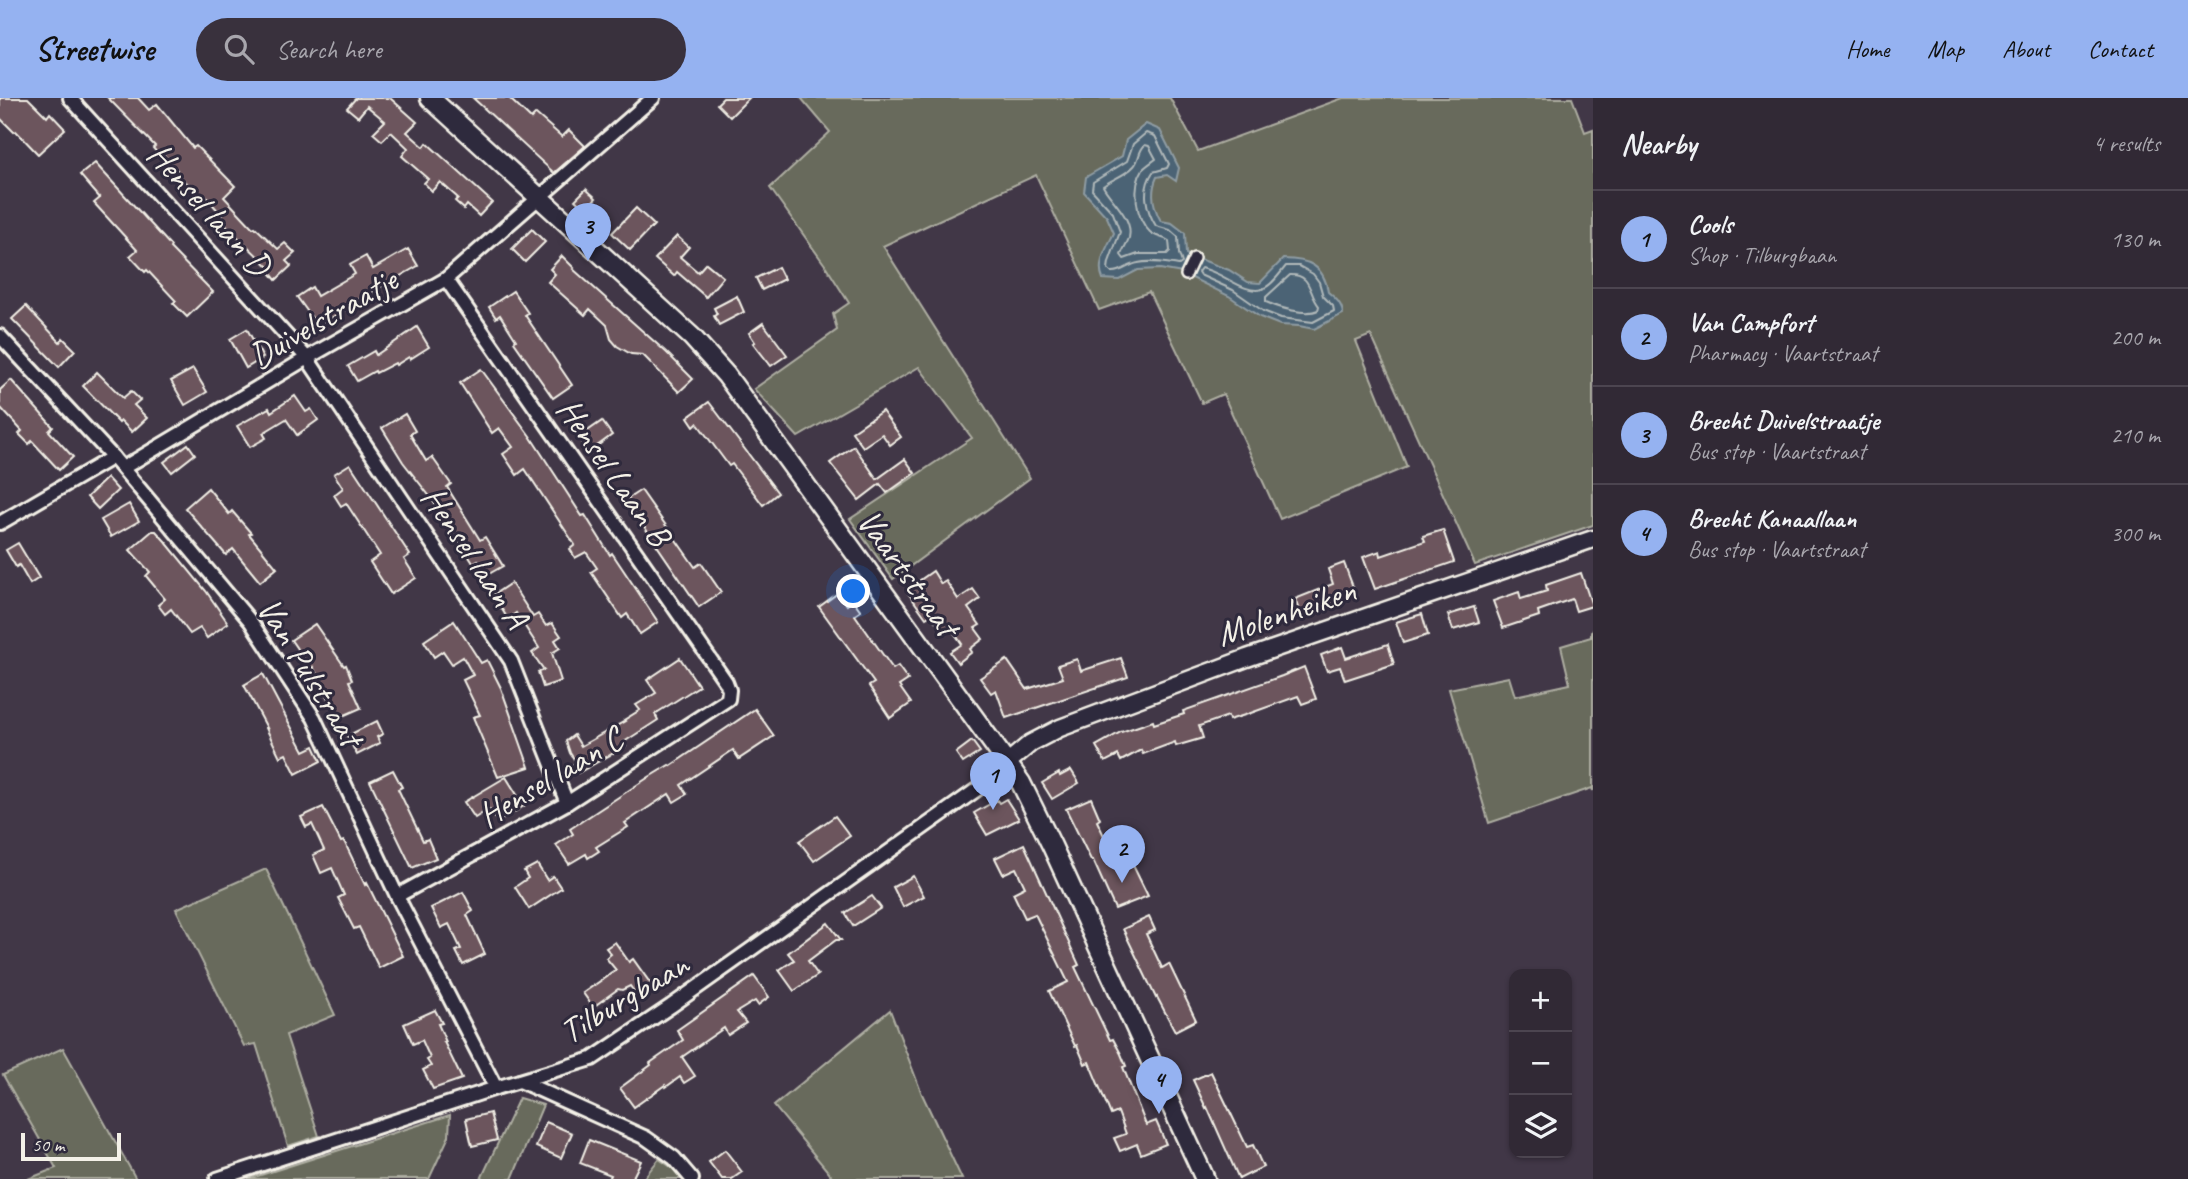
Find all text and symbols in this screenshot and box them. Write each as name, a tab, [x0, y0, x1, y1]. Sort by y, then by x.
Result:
search box	[196, 18, 686, 81]
text: Streetwise	[35, 28, 154, 70]
icon: search	[220, 30, 258, 68]
text: Search here	[276, 33, 382, 66]
text: Home	[1846, 34, 1889, 64]
text: Map	[1927, 34, 1964, 64]
text: About	[2002, 34, 2050, 64]
text: Contact	[2088, 34, 2153, 64]
text: Nearby	[1621, 125, 1697, 163]
text: 4 results	[2093, 129, 2160, 158]
street label: Hensel laan D	[137, 133, 283, 287]
pin: 3	[565, 203, 611, 261]
text: Cools	[1688, 208, 1733, 241]
text: 1	[1639, 225, 1649, 254]
text: 130 m	[2111, 225, 2160, 254]
text: Shop · Tilburgbaan	[1688, 241, 1836, 270]
street label: Duivelstraatje	[241, 256, 408, 379]
text: Van Campfort	[1688, 306, 1814, 339]
text: 2	[1639, 323, 1649, 352]
text: 200 m	[2111, 323, 2160, 352]
text: Pharmacy · Vaartstraat	[1688, 339, 1878, 368]
street label: Hensel Laan B	[546, 389, 683, 558]
text: Brecht Duivelstraatje	[1688, 404, 1879, 437]
text: 3	[1639, 421, 1649, 450]
text: 210 m	[2111, 421, 2160, 450]
text: Bus stop · Vaartstraat	[1688, 437, 1866, 466]
street label: Hensel laan A	[411, 477, 540, 638]
street label: Vaartstraat	[847, 501, 972, 649]
text: Brecht Kanaallaan	[1688, 502, 1856, 535]
text: 4	[1639, 519, 1649, 548]
text: 300 m	[2111, 519, 2160, 548]
text: Bus stop · Vaartstraat	[1688, 535, 1866, 564]
street label: Molenheiken	[1210, 567, 1362, 657]
your location	[836, 574, 870, 608]
street label: Van Pulstraat	[247, 589, 376, 758]
street label: Hensel laan C	[469, 715, 633, 838]
pin: 1	[970, 752, 1016, 810]
pin: 2	[1099, 825, 1145, 883]
street label: Tilburgbaan	[551, 941, 699, 1054]
map controls	[1509, 969, 1572, 1158]
button: +	[1509, 969, 1572, 1032]
button: −	[1509, 1032, 1572, 1095]
pin: 4	[1136, 1056, 1182, 1114]
button: layers	[1509, 1095, 1572, 1158]
scale bar	[21, 1130, 121, 1162]
text: 50 m	[32, 1133, 64, 1157]

